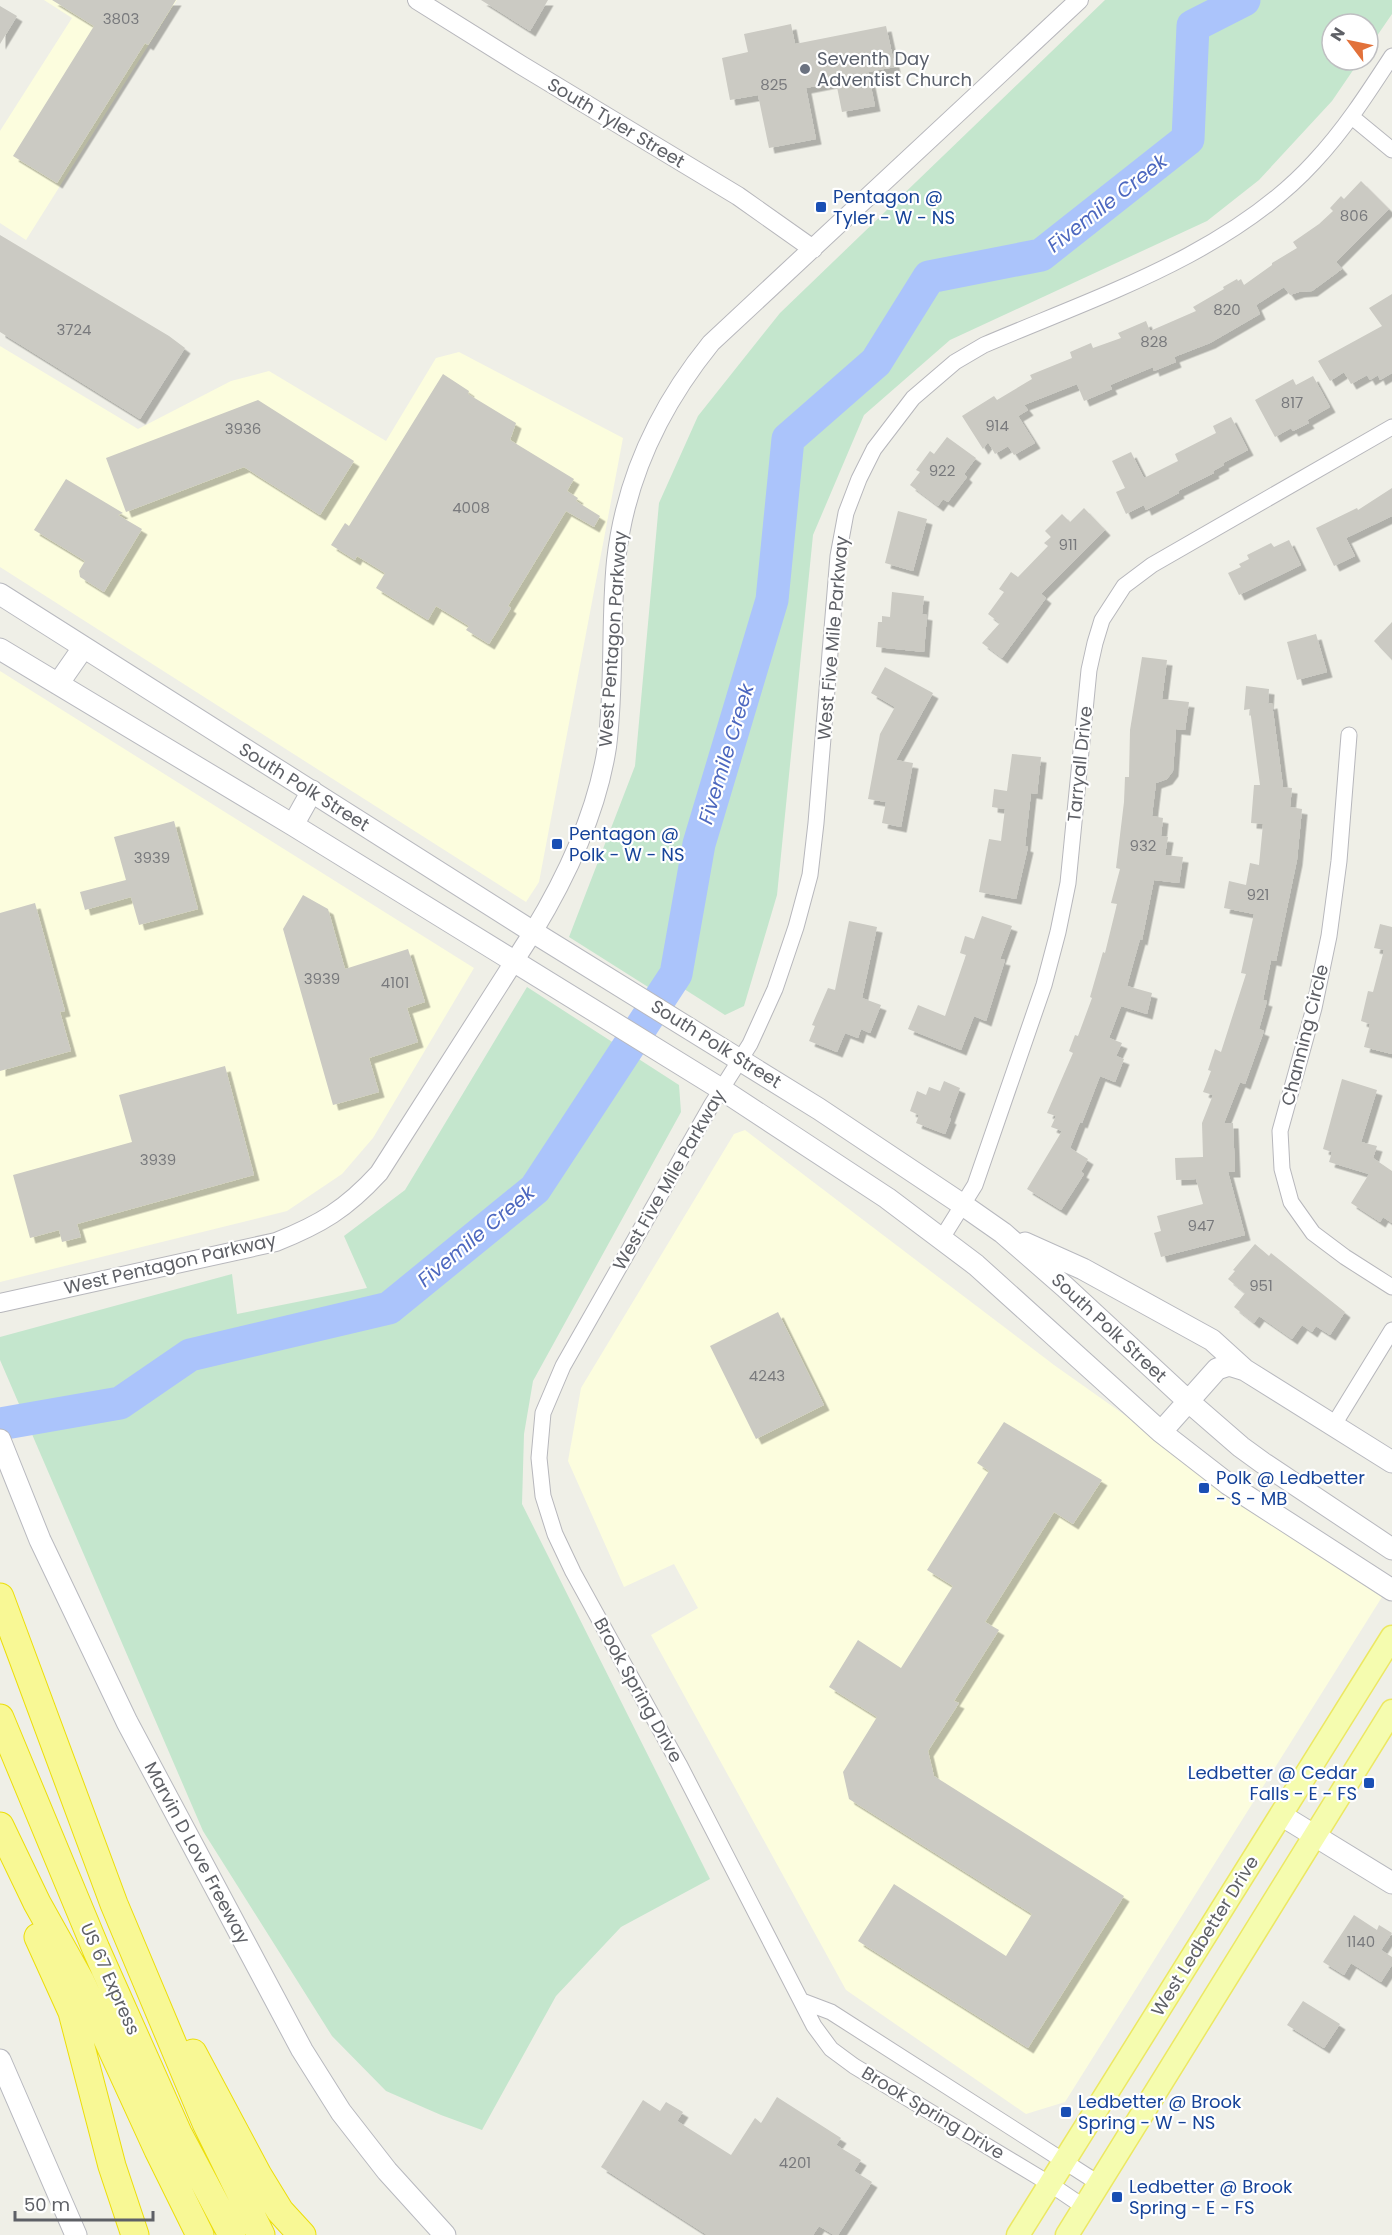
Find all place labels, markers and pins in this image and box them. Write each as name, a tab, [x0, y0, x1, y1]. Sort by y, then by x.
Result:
place label: Seventh Day Adventist Church	[817, 46, 972, 92]
marker: Seventh Day Adventist Church	[798, 62, 812, 76]
place label: Pentagon @ Tyler - W - NS	[833, 184, 955, 230]
marker: Pentagon @ Tyler - W - NS	[814, 200, 828, 214]
place label: Pentagon @ Polk - W - NS	[569, 821, 685, 867]
marker: Pentagon @ Polk - W - NS	[550, 837, 564, 851]
place label: Polk @ Ledbetter - S - MB	[1216, 1465, 1365, 1511]
marker: Polk @ Ledbetter - S - MB	[1197, 1481, 1211, 1495]
place label: Ledbetter @ Cedar Falls - E - FS	[1188, 1760, 1357, 1806]
marker: Ledbetter @ Cedar Falls - E - FS	[1362, 1776, 1376, 1790]
place label: Ledbetter @ Brook Spring - W - NS	[1078, 2089, 1242, 2135]
marker: Ledbetter @ Brook Spring - W - NS	[1059, 2105, 1073, 2119]
place label: Ledbetter @ Brook Spring - E - FS	[1129, 2174, 1293, 2220]
marker: Ledbetter @ Brook Spring - E - FS	[1110, 2190, 1124, 2204]

